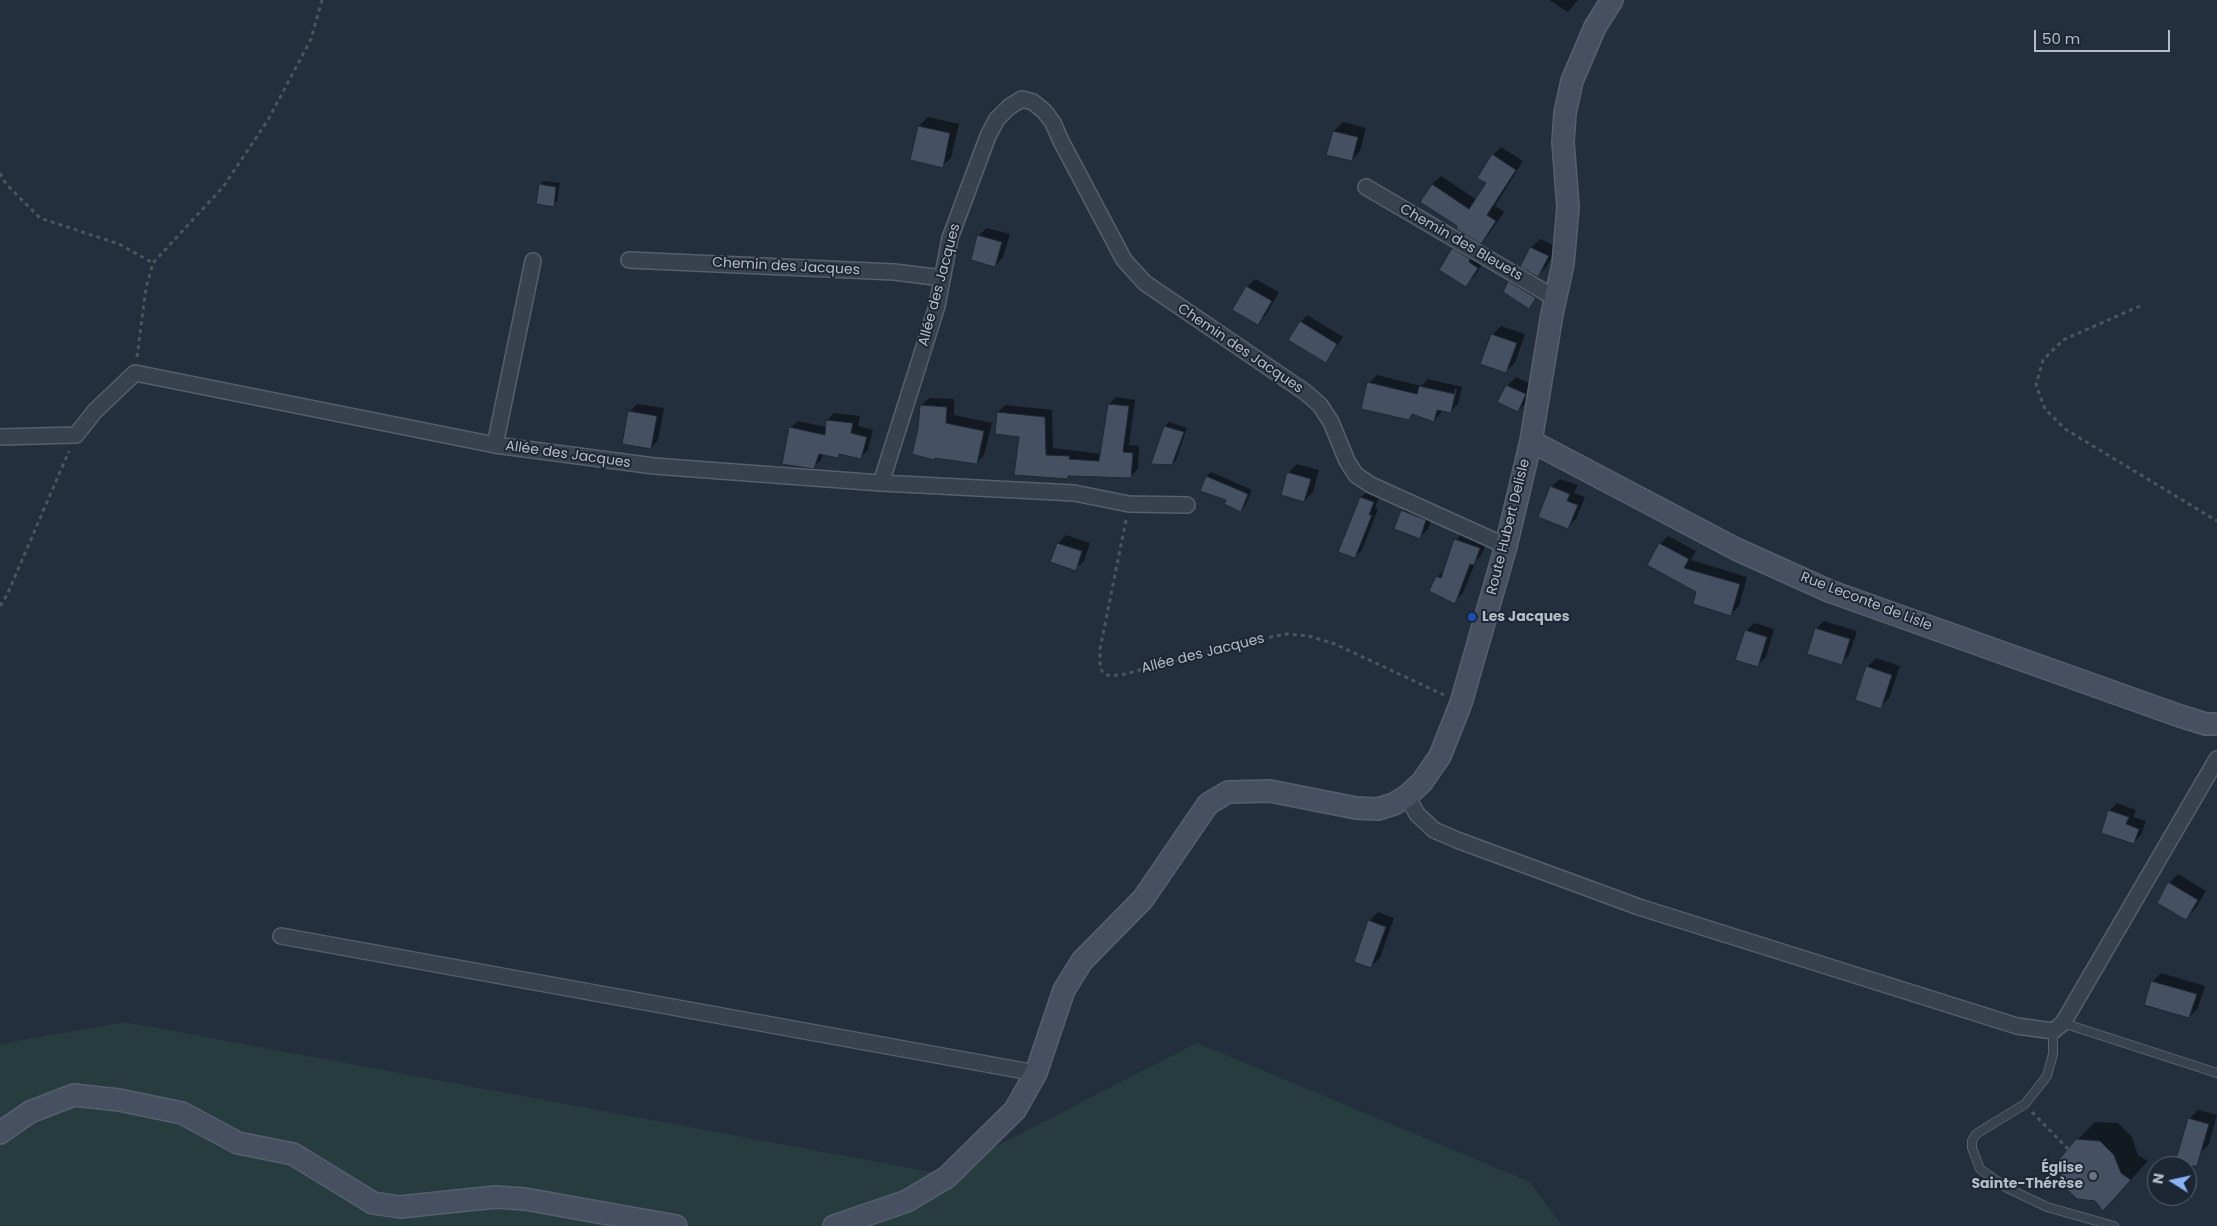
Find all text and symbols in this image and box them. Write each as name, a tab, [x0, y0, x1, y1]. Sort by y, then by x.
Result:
scale bar	[2037, 20, 2173, 52]
text: 50 m	[2042, 28, 2080, 49]
street label: Chemin des Bleuets	[1397, 201, 1525, 285]
street label: Allée des Jacques	[916, 222, 964, 348]
street label: Chemin des Jacques	[712, 255, 860, 279]
street label: Chemin des Jacques	[1174, 301, 1306, 397]
street label: Allée des Jacques	[504, 438, 632, 472]
street label: Route Hubert Delisle	[1484, 457, 1534, 597]
street label: Rue Leconte de Lisle	[1798, 569, 1934, 635]
place label: Les Jacques	[1482, 609, 1570, 625]
marker: Les Jacques	[1466, 611, 1478, 623]
street label: Allée des Jacques	[1140, 631, 1266, 677]
north arrow	[2147, 1156, 2197, 1206]
place label: Église Sainte-Thérèse	[1972, 1160, 2083, 1192]
marker: Église Sainte-Thérèse	[2087, 1170, 2099, 1182]
text: N	[2147, 1172, 2169, 1185]

